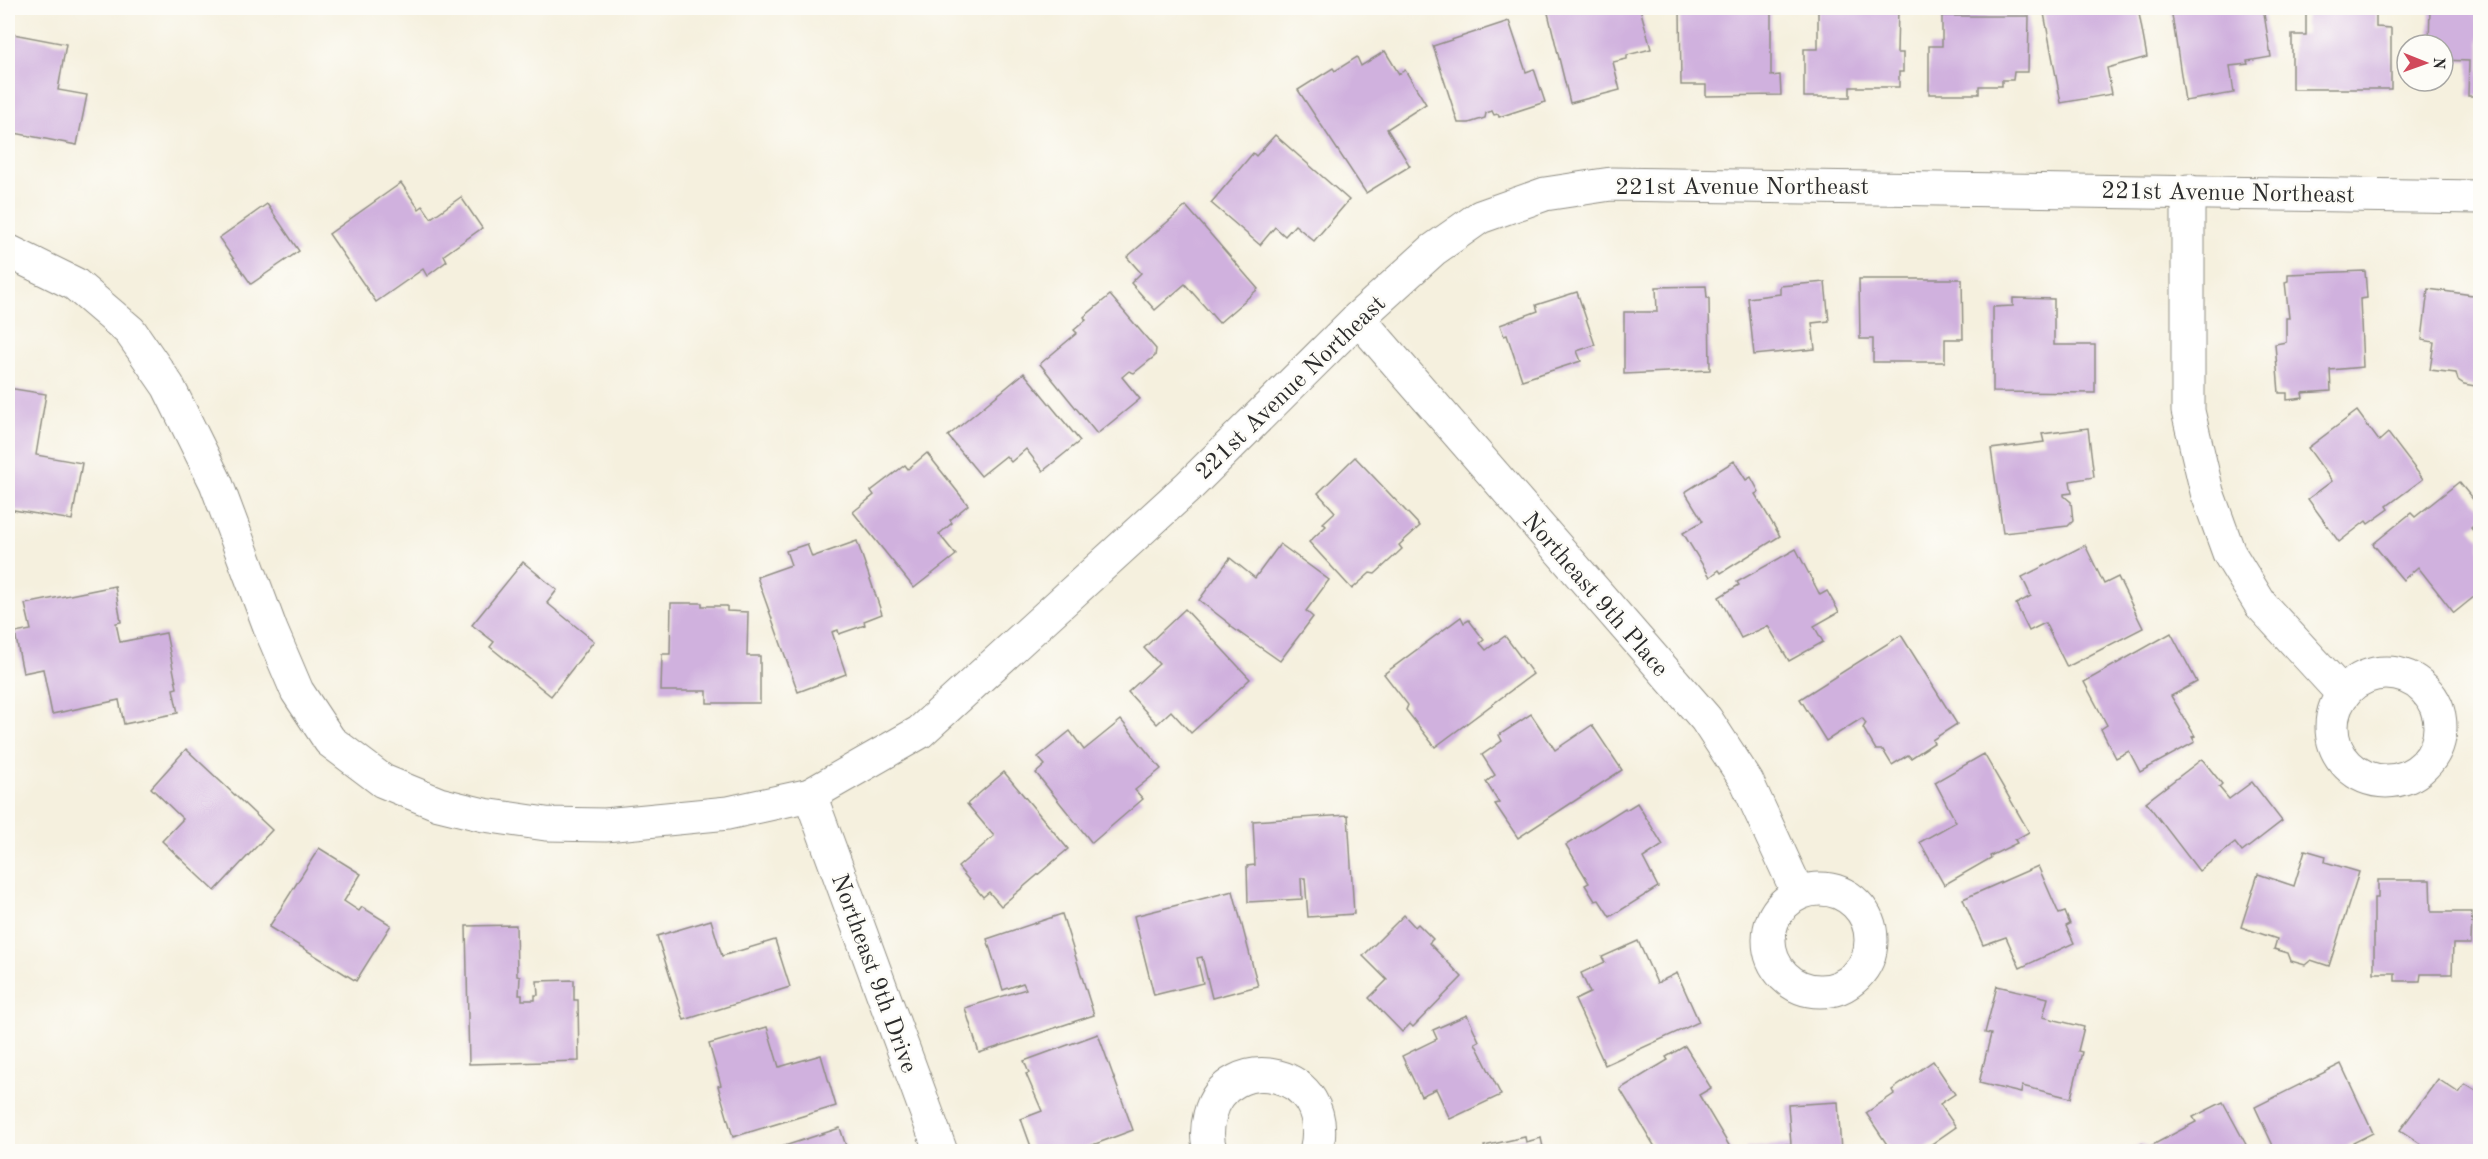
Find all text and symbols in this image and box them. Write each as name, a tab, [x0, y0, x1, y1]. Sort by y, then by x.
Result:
north arrow	[2395, 33, 2455, 93]
text: N	[2430, 57, 2446, 70]
street label: 221st Avenue Northeast	[1615, 176, 1869, 200]
street label: 221st Avenue Northeast	[2101, 180, 2355, 208]
street label: 221st Avenue Northeast	[1192, 292, 1391, 485]
street label: Northeast 9th Place	[1517, 509, 1672, 682]
street label: Northeast 9th Drive	[826, 871, 920, 1076]

